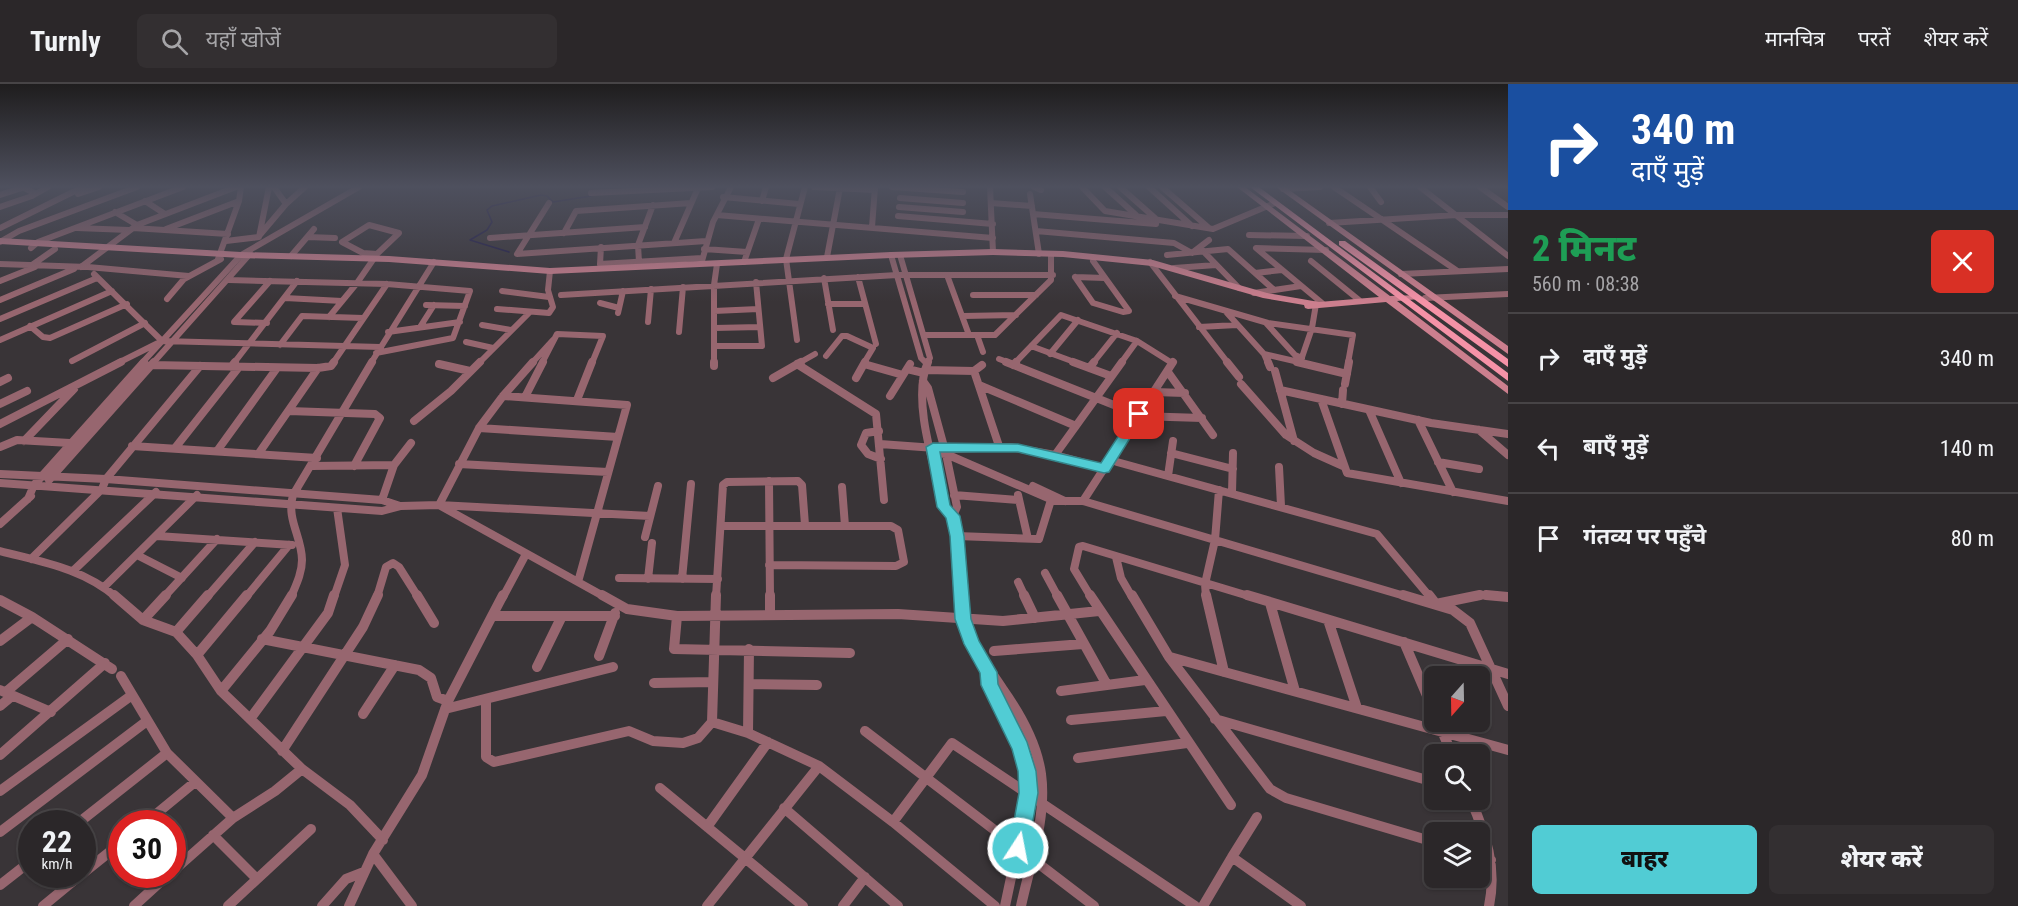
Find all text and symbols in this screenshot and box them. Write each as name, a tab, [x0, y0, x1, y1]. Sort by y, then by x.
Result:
search box	[137, 14, 557, 68]
text: Turnly	[30, 25, 101, 58]
icon: search	[158, 25, 191, 58]
text: यहाँ खोजें	[206, 27, 281, 52]
text: मानचित्र	[1765, 27, 1825, 51]
text: परतें	[1858, 27, 1890, 51]
text: शेयर करें	[1923, 27, 1988, 51]
text: 340 m	[1631, 105, 1736, 154]
icon: right	[1532, 108, 1610, 186]
text: दाएँ मुड़ें	[1631, 155, 1704, 187]
text: 2 मिनट	[1532, 228, 1636, 270]
button: close	[1931, 230, 1994, 293]
text: 560 m · 08:38	[1532, 272, 1639, 296]
icon: right	[1532, 342, 1565, 375]
text: दाएँ मुड़ें	[1583, 344, 1647, 369]
text: 340 m	[1940, 346, 1994, 371]
pin	[1113, 388, 1164, 439]
icon: arrive	[1122, 397, 1155, 430]
icon: left	[1532, 432, 1565, 465]
text: बाएँ मुड़ें	[1583, 434, 1648, 459]
text: 140 m	[1940, 436, 1994, 461]
icon: arrive	[1532, 522, 1565, 555]
text: गंतव्य पर पहुँचे	[1583, 524, 1706, 549]
text: 80 m	[1951, 526, 1994, 551]
north arrow	[1424, 666, 1490, 732]
map controls	[1424, 666, 1490, 888]
button: search	[1424, 744, 1490, 810]
speed limit sign: 30	[108, 810, 186, 888]
position arrow	[986, 816, 1050, 880]
button: layers	[1424, 822, 1490, 888]
text: 22	[42, 824, 72, 859]
button: बाहर	[1532, 825, 1757, 894]
button: शेयर करें	[1769, 825, 1994, 894]
text: km/h	[42, 855, 72, 873]

